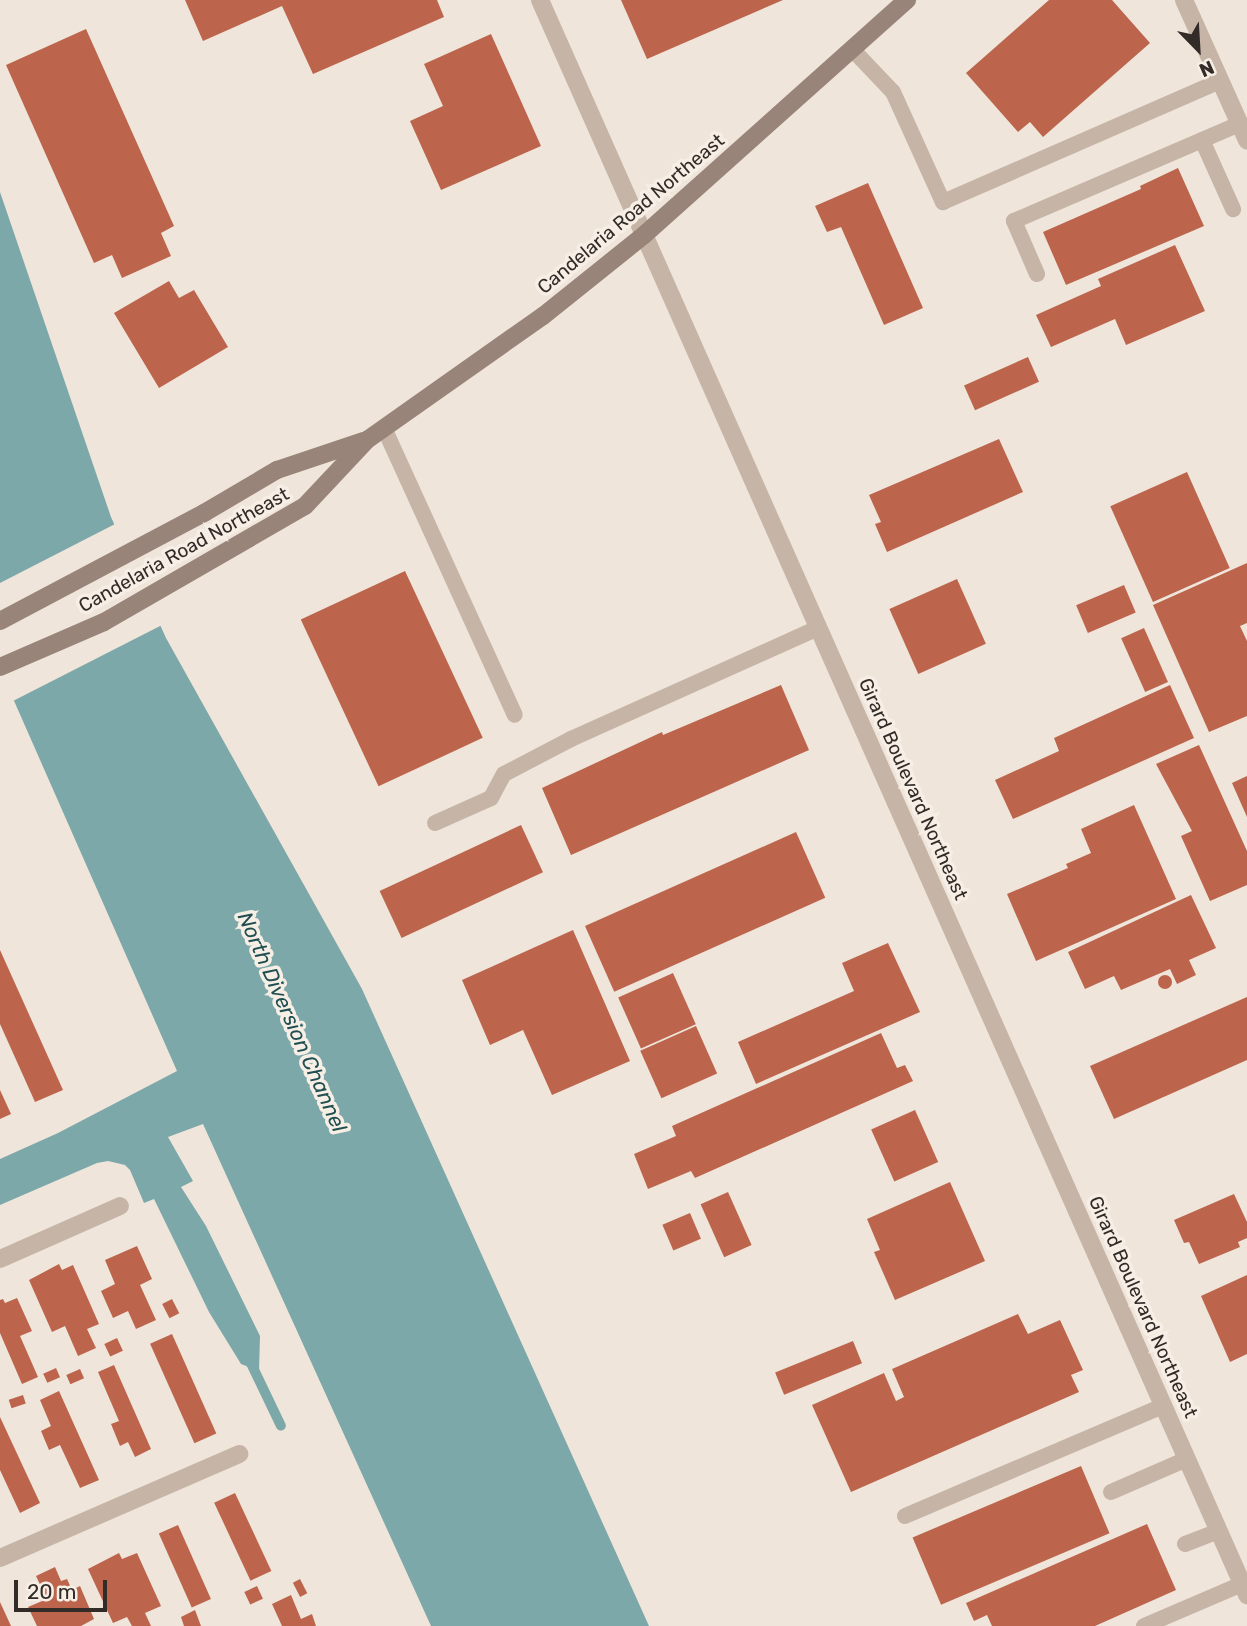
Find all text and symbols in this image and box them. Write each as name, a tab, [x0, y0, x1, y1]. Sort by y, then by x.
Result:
north arrow	[1163, 14, 1233, 84]
text: N	[1196, 55, 1218, 82]
street label: Candelaria Road Northeast	[533, 129, 729, 299]
street label: Candelaria Road Northeast	[75, 483, 293, 617]
street label: Girard Boulevard Northeast	[854, 675, 972, 903]
water label: North Diversion Channel	[232, 908, 352, 1136]
street label: Girard Boulevard Northeast	[1084, 1193, 1202, 1421]
scale bar	[18, 1566, 110, 1610]
text: 20 m	[27, 1579, 76, 1604]

